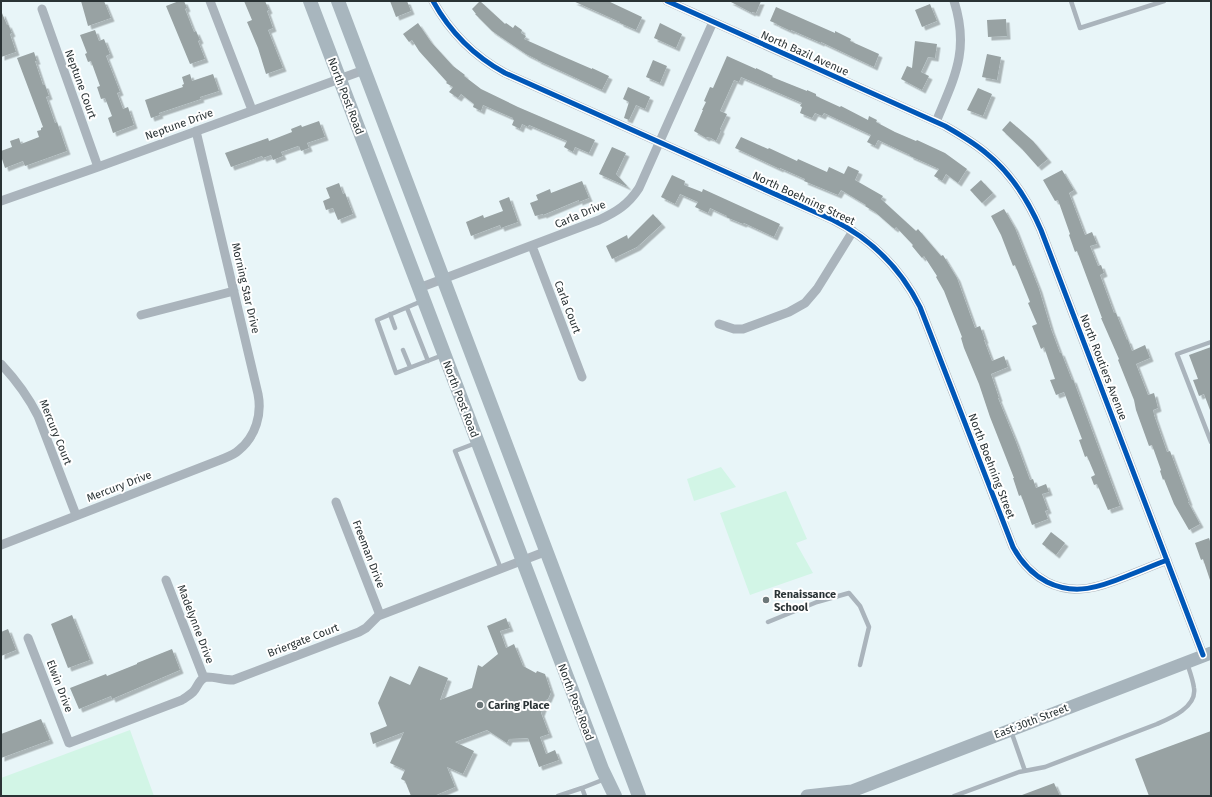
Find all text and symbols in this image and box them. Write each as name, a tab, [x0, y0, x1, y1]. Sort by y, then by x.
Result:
street label: North Bazil Avenue	[759, 28, 851, 79]
street label: Neptune Court	[62, 48, 99, 121]
street label: North Post Road	[325, 56, 366, 137]
street label: Neptune Drive	[143, 106, 215, 143]
street label: North Boehning Street	[750, 169, 857, 228]
street label: Carla Drive	[553, 198, 608, 231]
street label: Morning Star Drive	[229, 241, 262, 335]
street label: Carla Court	[552, 279, 584, 335]
street label: North Routiers Avenue	[1077, 312, 1130, 422]
street label: North Post Road	[440, 359, 481, 440]
street label: Mercury Court	[36, 397, 75, 467]
street label: North Boehning Street	[965, 412, 1018, 521]
street label: Mercury Drive	[85, 468, 153, 505]
street label: Freeman Drive	[350, 518, 387, 590]
street label: Madelynne Drive	[175, 583, 217, 665]
place label: Renaissance School	[774, 588, 836, 614]
marker: Renaissance School	[761, 595, 771, 605]
street label: Briergate Court	[266, 621, 341, 660]
street label: Elwin Drive	[44, 658, 75, 714]
street label: North Post Road	[555, 662, 596, 743]
place label: Caring Place	[488, 699, 550, 712]
marker: Caring Place	[475, 700, 485, 710]
street label: East 30th Street	[992, 701, 1070, 742]

